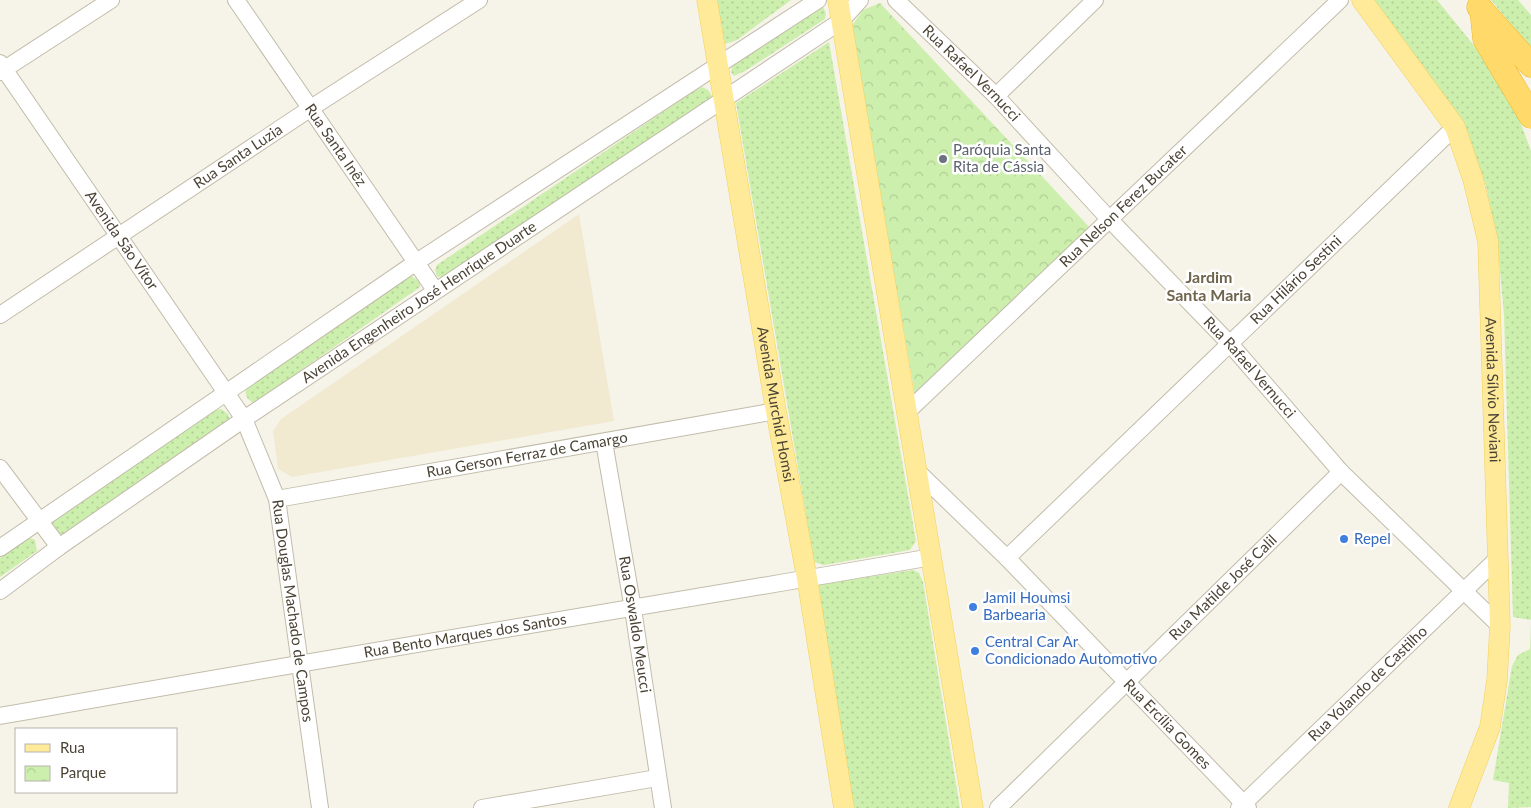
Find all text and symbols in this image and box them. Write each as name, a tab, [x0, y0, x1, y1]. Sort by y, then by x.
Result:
street label: Rua Rafael Vernucci	[919, 21, 1025, 124]
street label: Rua Santa Inêz	[302, 100, 371, 190]
street label: Rua Santa Luzia	[190, 120, 285, 192]
place label: Paróquia Santa Rita de Cássia	[953, 140, 1051, 175]
street label: Rua Nelson Ferez Bucater	[1055, 140, 1191, 270]
marker: Paróquia Santa Rita de Cássia	[937, 153, 949, 165]
street label: Avenida São Vítor	[82, 187, 163, 293]
street label: Avenida Engenheiro José Henrique Duarte	[298, 217, 539, 386]
street label: Rua Hilário Sestini	[1246, 231, 1345, 327]
district label: Jardim Santa Maria	[1167, 267, 1251, 304]
street label: Rua Rafael Vernucci	[1200, 312, 1300, 421]
street label: Avenida Sílvio Neviani	[1482, 317, 1505, 463]
street label: Avenida Murchid Homsi	[754, 325, 799, 483]
street label: Rua Gerson Ferraz de Camargo	[425, 427, 629, 480]
street label: Rua Douglas Machado de Campos	[269, 498, 318, 723]
place label: Repel	[1354, 529, 1391, 547]
street label: Rua Matilde José Calil	[1165, 530, 1280, 643]
marker: Repel	[1338, 533, 1350, 545]
street label: Rua Oswaldo Meucci	[616, 554, 656, 694]
place label: Jamil Houmsi Barbearia	[983, 588, 1070, 623]
marker: Jamil Houmsi Barbearia	[967, 601, 979, 613]
street label: Rua Bento Marques dos Santos	[362, 609, 568, 661]
street label: Rua Yolando de Castilho	[1304, 621, 1430, 744]
place label: Central Car Ar Condicionado Automotivo	[985, 632, 1157, 667]
marker: Central Car Ar Condicionado Automotivo	[969, 645, 981, 657]
street label: Rua Ercília Gomes	[1120, 675, 1215, 772]
legend	[15, 728, 178, 793]
text: Rua	[60, 738, 85, 756]
text: Parque	[60, 763, 106, 781]

